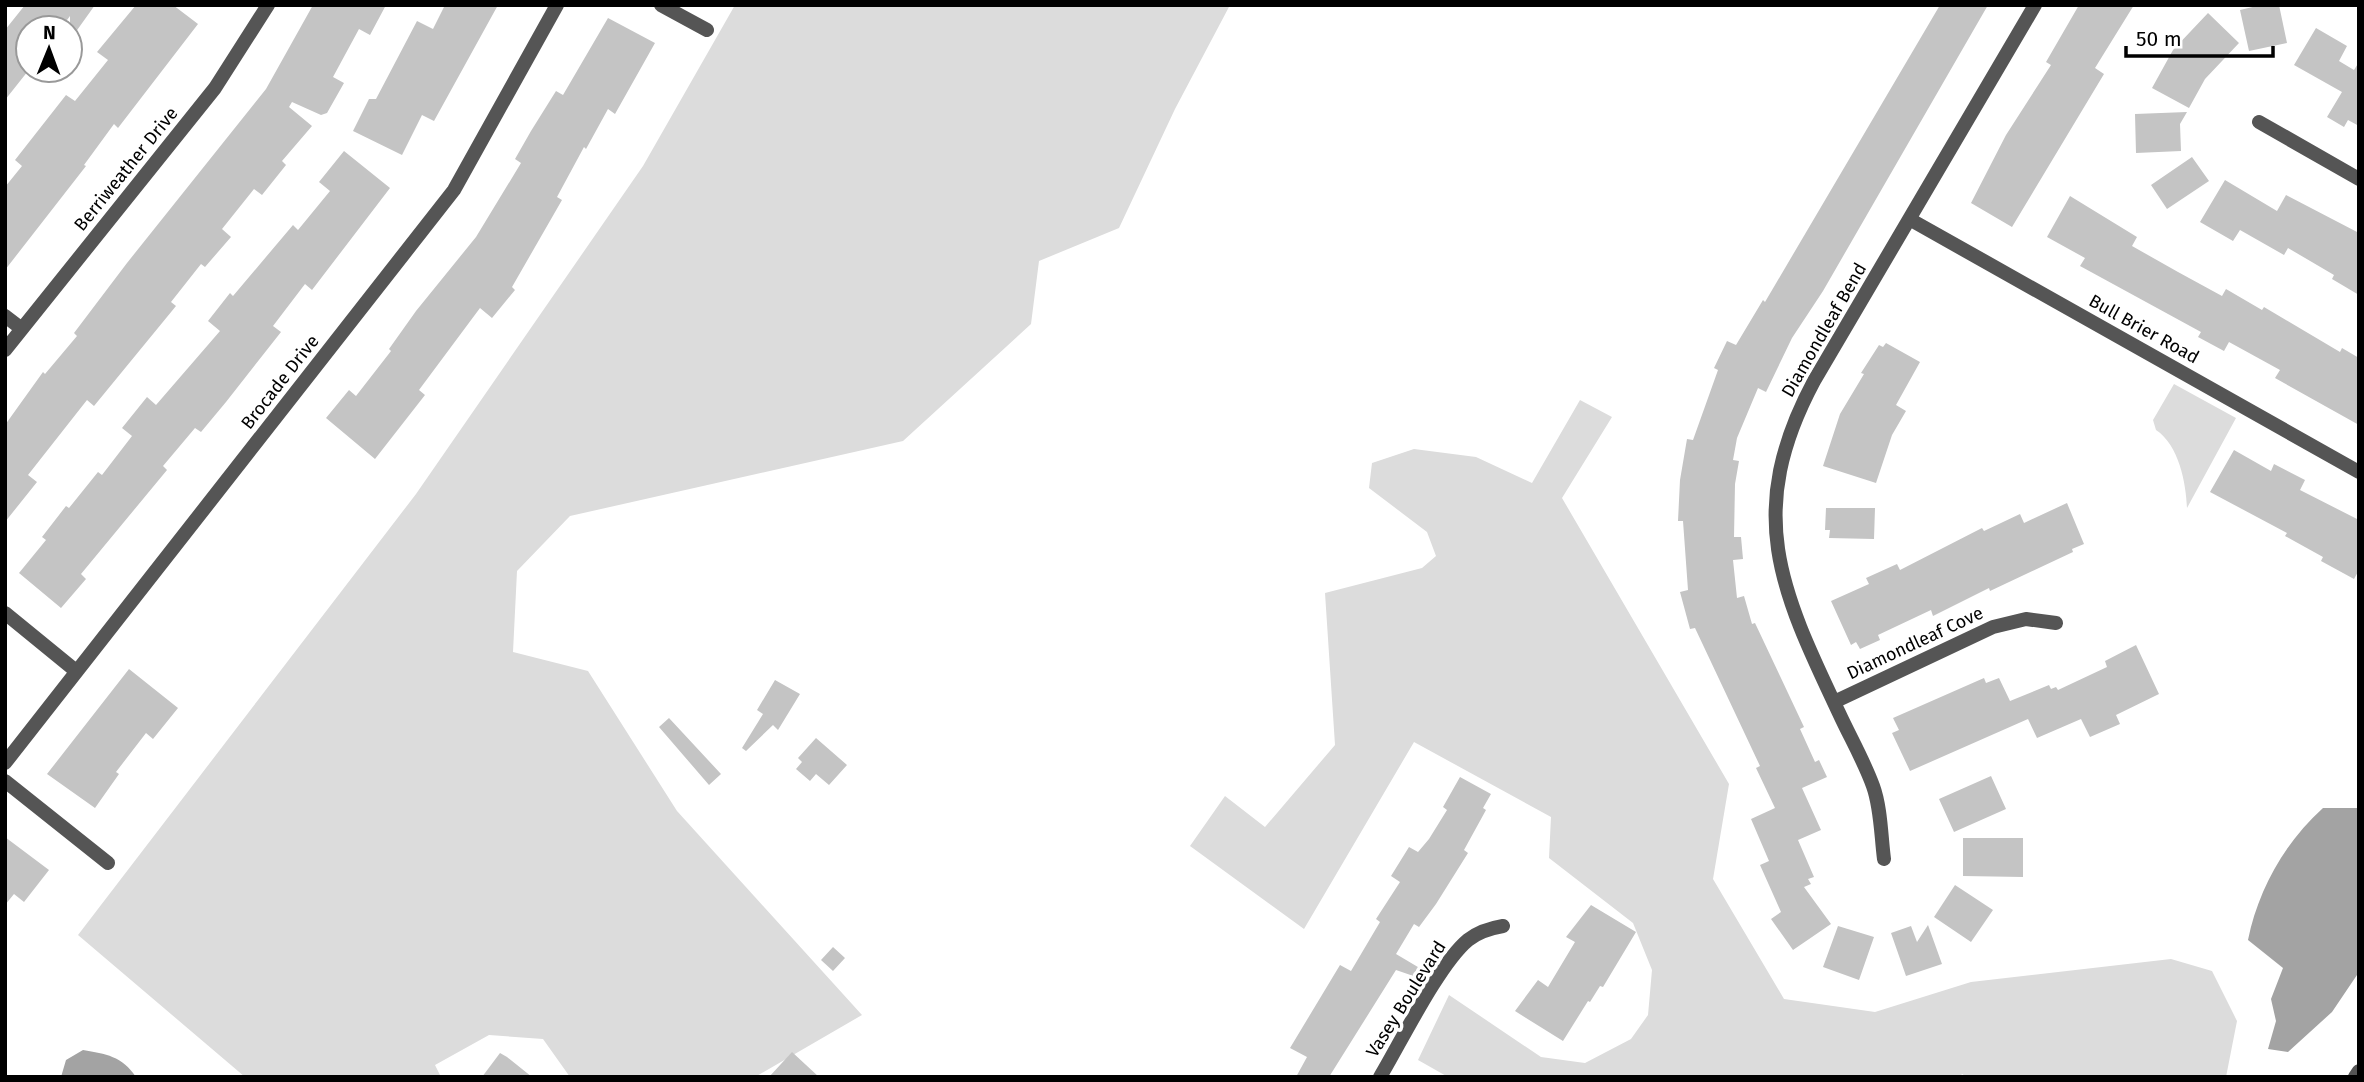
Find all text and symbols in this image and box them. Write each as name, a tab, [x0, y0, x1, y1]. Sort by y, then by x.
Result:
north arrow	[14, 14, 84, 84]
scale bar	[2126, 14, 2273, 58]
text: N	[43, 21, 56, 44]
text: 50 m	[2136, 26, 2182, 52]
street label: Berriweather Drive	[69, 103, 183, 235]
street label: Diamondleaf Bend	[1777, 259, 1871, 401]
street label: Bull Brier Road	[2085, 290, 2203, 368]
street label: Brocade Drive	[236, 330, 324, 434]
street label: Diamondleaf Cove	[1843, 602, 1987, 684]
street label: Vasey Boulevard	[1361, 937, 1451, 1061]

